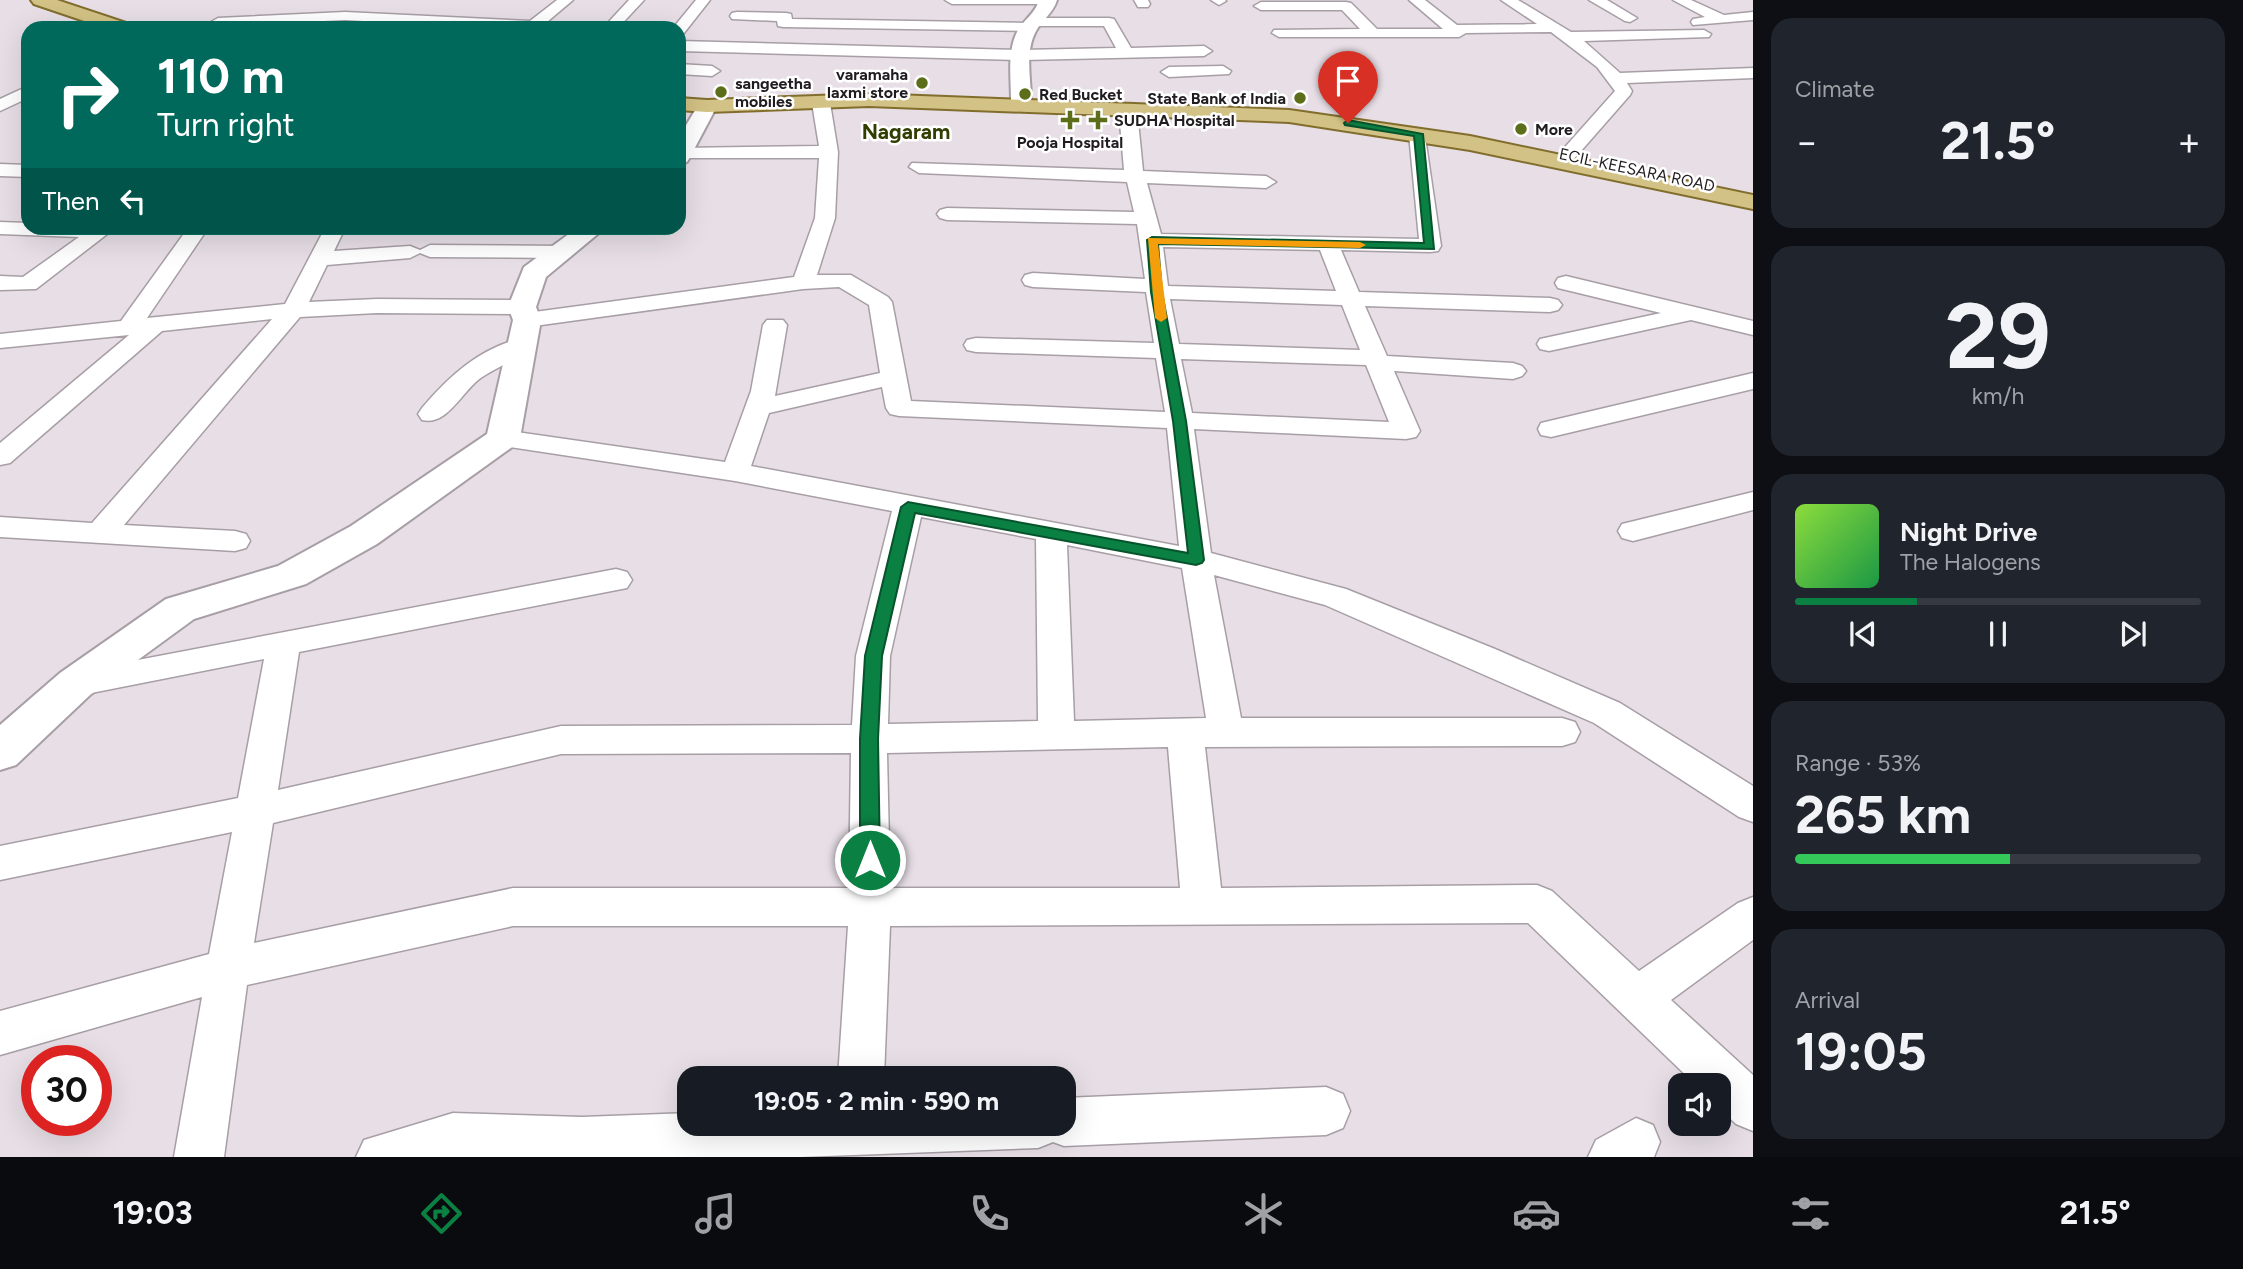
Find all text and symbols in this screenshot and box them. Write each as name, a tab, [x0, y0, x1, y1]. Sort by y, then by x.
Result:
text: 110 m	[157, 46, 285, 105]
icon: right	[42, 49, 133, 140]
pin	[1318, 51, 1378, 123]
icon: arrive	[1329, 62, 1367, 100]
place label: varamaha laxmi store	[827, 65, 908, 102]
place label: sangeetha mobiles	[735, 74, 812, 111]
marker: varamaha laxmi store	[914, 75, 930, 91]
text: Climate	[1795, 75, 1874, 103]
marker: sangeetha mobiles	[713, 84, 729, 100]
place label: Red Bucket	[1039, 85, 1123, 104]
marker: Red Bucket	[1017, 86, 1033, 102]
place label: State Bank of India	[1147, 89, 1286, 108]
marker: State Bank of India	[1292, 90, 1308, 106]
text: Turn right	[157, 106, 295, 144]
marker: Pooja Hospital	[1060, 110, 1080, 130]
marker: SUDHA Hospital	[1088, 110, 1108, 130]
text: 21.5°	[1941, 110, 2055, 172]
place label: SUDHA Hospital	[1114, 111, 1235, 130]
district label: Nagaram	[862, 119, 950, 144]
text: −	[1795, 119, 1819, 165]
text: +	[2177, 119, 2201, 165]
place label: More	[1535, 120, 1573, 139]
marker: More	[1513, 121, 1529, 137]
place label: Pooja Hospital	[1017, 133, 1123, 152]
street label: ECIL-KEESARA ROAD	[1557, 144, 1717, 196]
icon: left	[114, 182, 152, 220]
text: Then	[42, 185, 100, 217]
text: 29	[1945, 282, 2051, 391]
text: km/h	[1972, 382, 2024, 410]
text: Night Drive	[1900, 516, 2037, 548]
text: The Halogens	[1900, 548, 2041, 576]
icon: previous	[1844, 615, 1882, 653]
icon: pause	[1979, 615, 2017, 653]
icon: next	[2114, 615, 2152, 653]
text: Range · 53%	[1795, 749, 1921, 777]
text: 265 km	[1795, 784, 1971, 846]
position arrow	[833, 823, 907, 897]
text: Arrival	[1795, 986, 1860, 1014]
text: 19:05	[1795, 1021, 1927, 1083]
speed limit sign: 30	[21, 1045, 112, 1136]
map controls	[1668, 1073, 1731, 1136]
button: sound	[1668, 1073, 1731, 1136]
text: 19:05 · 2 min · 590 m	[754, 1085, 999, 1117]
icon: directions	[417, 1189, 466, 1238]
icon: music	[691, 1189, 740, 1238]
icon: phone	[965, 1189, 1014, 1238]
icon: climate	[1239, 1189, 1288, 1238]
icon: car	[1512, 1189, 1561, 1238]
icon: filters	[1786, 1189, 1835, 1238]
text: 19:03	[112, 1194, 193, 1232]
text: 21.5°	[2060, 1194, 2131, 1232]

